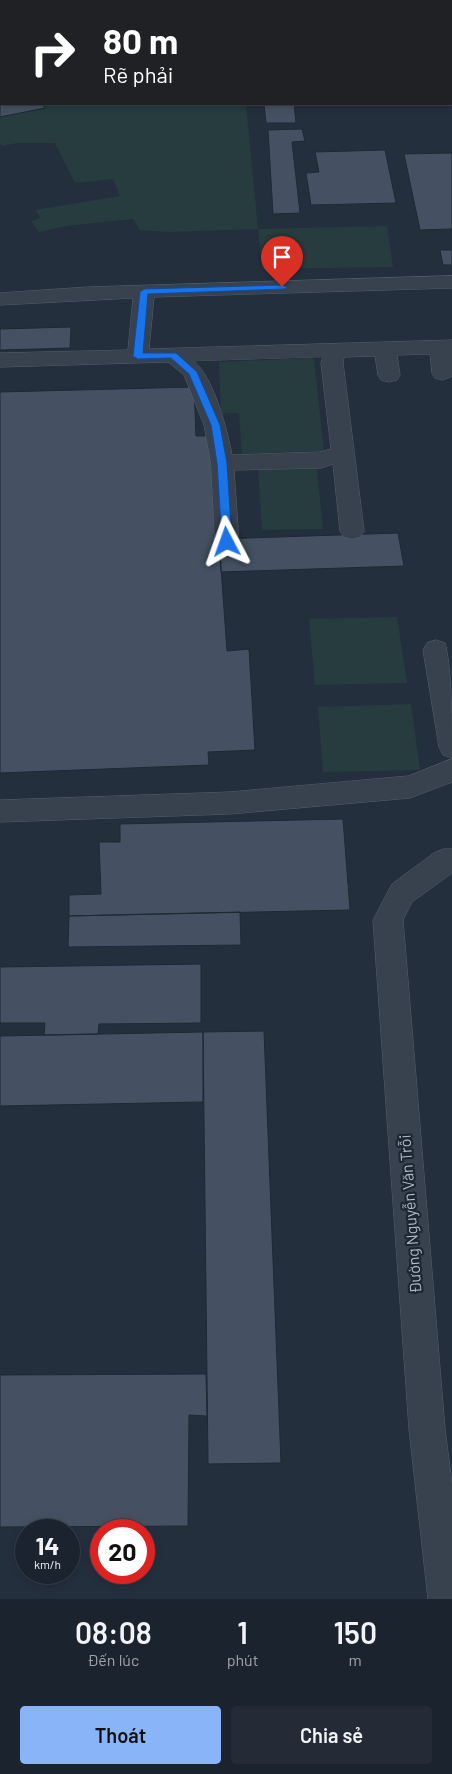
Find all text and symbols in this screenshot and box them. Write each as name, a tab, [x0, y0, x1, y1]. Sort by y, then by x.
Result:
text: 80 m	[103, 19, 178, 61]
icon: right	[20, 20, 85, 85]
text: Rẽ phải	[103, 61, 173, 87]
pin	[261, 236, 303, 287]
icon: arrive	[268, 243, 296, 271]
position arrow	[200, 515, 252, 567]
street label: Đường Nguyễn Văn Trỗi	[394, 1134, 425, 1294]
speed limit sign: 20	[90, 1519, 155, 1584]
text: 14	[36, 1530, 59, 1560]
text: km/h	[34, 1557, 61, 1571]
text: 08:08	[75, 1614, 152, 1650]
text: 1	[237, 1614, 248, 1650]
text: 150	[333, 1614, 377, 1650]
text: Đến lúc	[87, 1650, 139, 1669]
text: phút	[227, 1650, 259, 1669]
text: m	[349, 1650, 362, 1669]
button: Thoát	[20, 1706, 221, 1764]
button: Chia sẻ	[231, 1706, 432, 1764]

